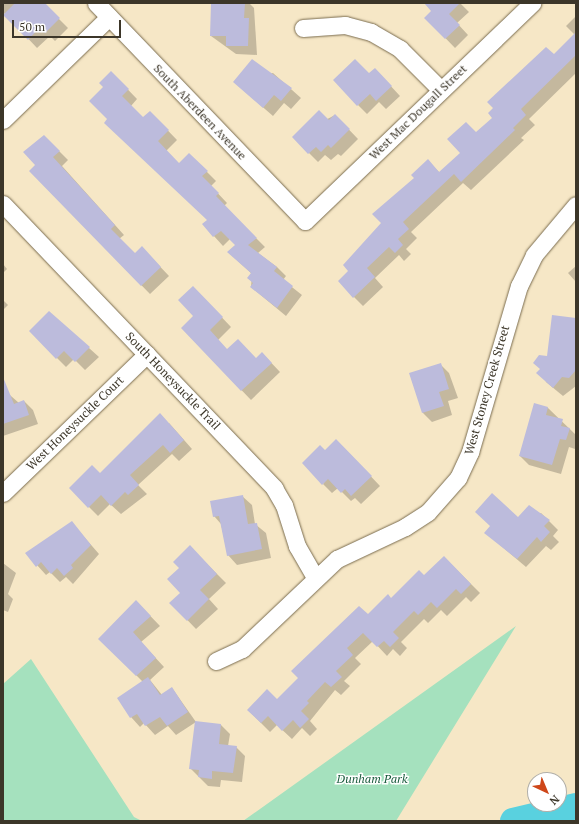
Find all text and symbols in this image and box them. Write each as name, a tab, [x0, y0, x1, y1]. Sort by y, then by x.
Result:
scale bar	[14, 12, 123, 38]
text: 50 m	[19, 19, 45, 34]
street label: South Aberdeen Avenue	[150, 61, 250, 163]
street label: West Mac Dougall Street	[366, 61, 470, 163]
street label: West Stoney Creek Street	[462, 324, 512, 456]
street label: South Honeysuckle Trail	[123, 329, 223, 433]
street label: West Honeysuckle Court	[23, 373, 127, 473]
park label: Dunham Park	[337, 772, 407, 786]
north arrow	[527, 772, 567, 812]
text: N	[547, 792, 563, 808]

